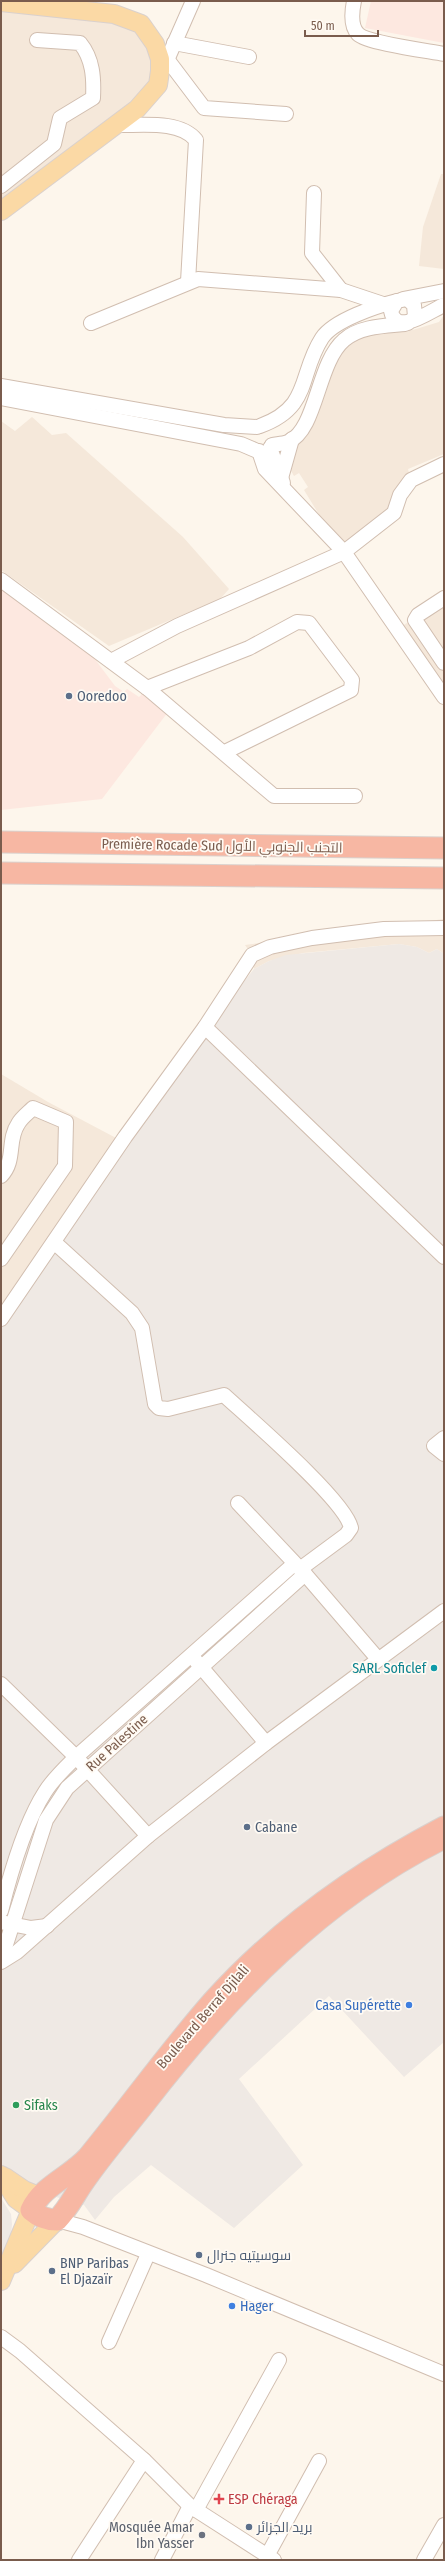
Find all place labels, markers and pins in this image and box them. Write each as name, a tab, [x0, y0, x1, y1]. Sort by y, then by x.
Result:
place label: Ooredoo	[77, 688, 127, 705]
marker: Ooredoo	[64, 691, 74, 701]
place label: SARL Soficlef	[352, 1660, 428, 1677]
marker: SARL Soficlef	[429, 1663, 439, 1673]
place label: Cabane	[255, 1819, 297, 1836]
marker: Cabane	[242, 1822, 252, 1832]
place label: Casa Supérette	[315, 1997, 401, 2014]
marker: Casa Supérette	[404, 2000, 414, 2010]
place label: Sifaks	[24, 2097, 58, 2114]
marker: Sifaks	[11, 2100, 21, 2110]
place label: سوسيتيه جنرال	[207, 2247, 291, 2264]
marker: سوسيتيه جنرال	[194, 2250, 204, 2260]
place label: BNP Paribas El Djazaïr	[60, 2255, 129, 2288]
marker: BNP Paribas El Djazaïr	[47, 2266, 57, 2276]
place label: Hager	[240, 2298, 273, 2315]
marker: Hager	[227, 2301, 237, 2311]
place label: ESP Chéraga	[228, 2491, 298, 2508]
marker: ESP Chéraga	[213, 2493, 225, 2505]
place label: Mosquée Amar Ibn Yasser	[109, 2519, 194, 2552]
place label: بريد الجزائر	[256, 2519, 313, 2536]
marker: بريد الجزائر	[244, 2522, 254, 2532]
marker: Mosquée Amar Ibn Yasser	[197, 2530, 207, 2540]

